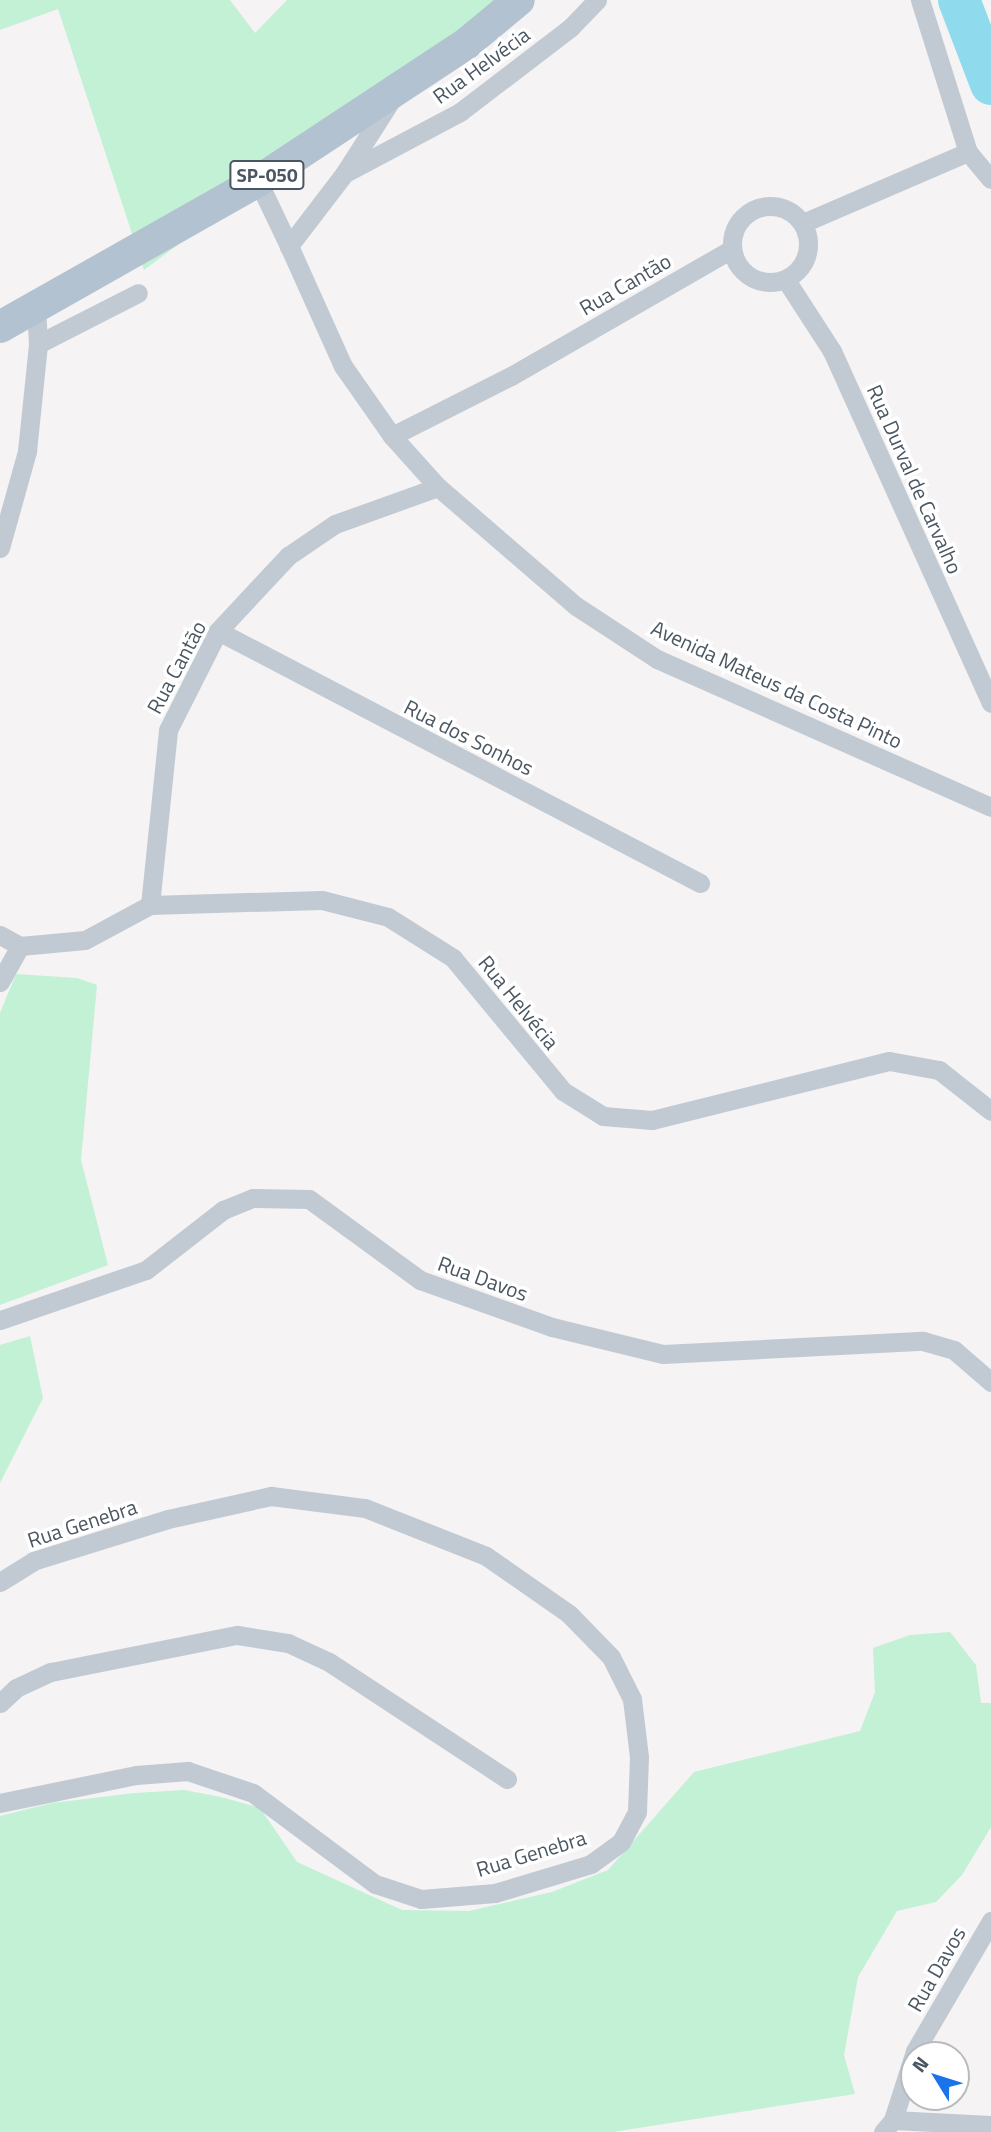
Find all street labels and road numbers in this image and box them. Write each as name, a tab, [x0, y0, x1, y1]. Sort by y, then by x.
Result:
street label: Rua Helvécia	[428, 21, 534, 109]
road number: SP-050	[229, 160, 306, 190]
street label: Rua Cantão	[575, 248, 675, 320]
street label: Rua Durval de Carvalho	[862, 381, 968, 577]
street label: Avenida Mateus da Costa Pinto	[648, 615, 906, 753]
street label: Rua Cantão	[141, 616, 211, 718]
street label: Rua dos Sonhos	[400, 694, 538, 780]
street label: Rua Helvécia	[473, 950, 565, 1054]
street label: Rua Davos	[435, 1250, 531, 1306]
street label: Rua Genebra	[24, 1493, 140, 1553]
street label: Rua Genebra	[473, 1824, 589, 1882]
street label: Rua Davos	[902, 1922, 970, 2016]

